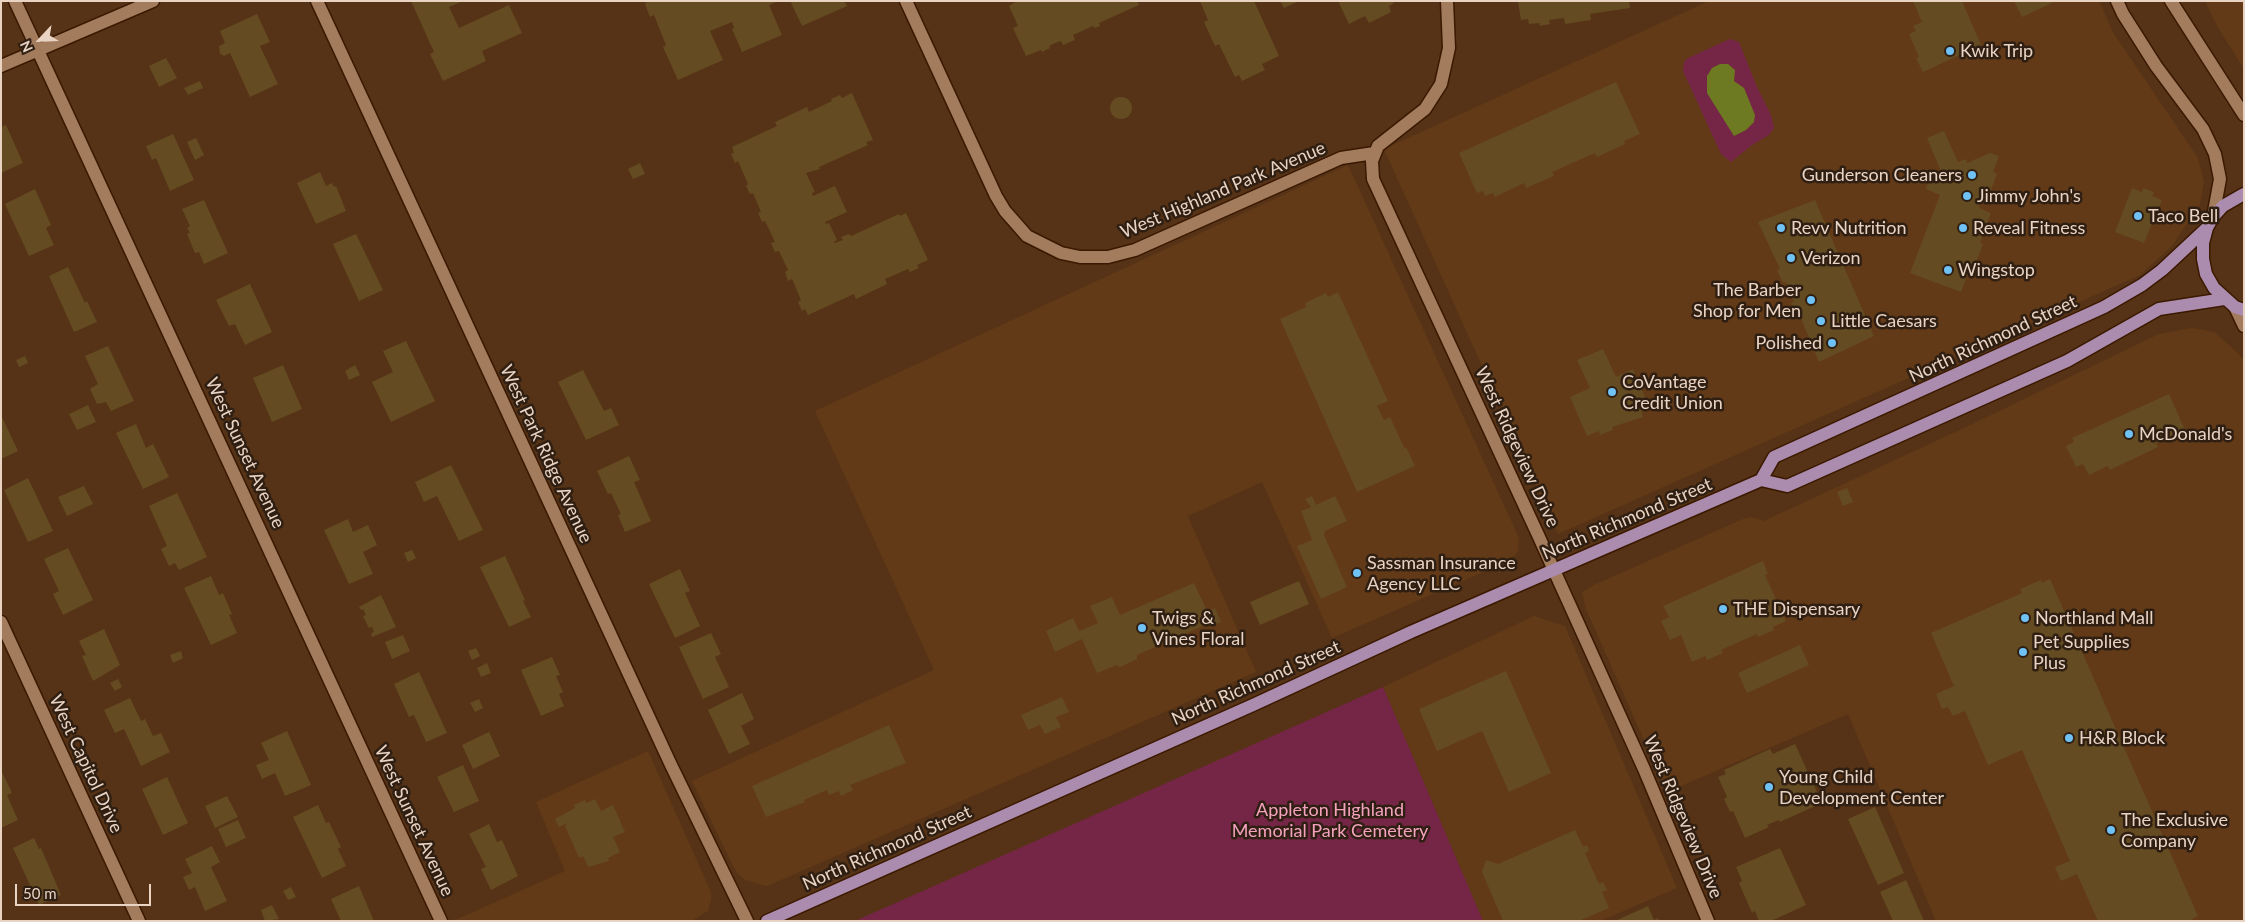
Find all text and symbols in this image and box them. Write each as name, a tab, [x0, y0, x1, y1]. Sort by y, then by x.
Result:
north arrow	[15, 15, 65, 65]
text: N	[16, 38, 36, 55]
place label: Kwik Trip	[1960, 40, 2033, 62]
marker: Kwik Trip	[1944, 45, 1956, 57]
street label: West Highland Park Avenue	[1117, 137, 1329, 243]
place label: Gunderson Cleaners	[1802, 164, 1962, 186]
marker: Gunderson Cleaners	[1966, 169, 1978, 181]
place label: Jimmy John's	[1977, 185, 2081, 207]
marker: Jimmy John's	[1961, 190, 1973, 202]
place label: Taco Bell	[2148, 205, 2218, 227]
marker: Taco Bell	[2132, 210, 2144, 222]
place label: Revv Nutrition	[1791, 217, 1906, 239]
place label: Reveal Fitness	[1973, 217, 2085, 239]
marker: Revv Nutrition	[1775, 222, 1787, 234]
marker: Reveal Fitness	[1957, 222, 1969, 234]
place label: Verizon	[1801, 247, 1860, 269]
marker: Verizon	[1785, 252, 1797, 264]
place label: Wingstop	[1958, 259, 2035, 281]
marker: Wingstop	[1942, 264, 1954, 276]
place label: The Barber Shop for Men	[1693, 279, 1801, 322]
street label: North Richmond Street	[1906, 291, 2080, 387]
marker: The Barber Shop for Men	[1805, 294, 1817, 306]
place label: Little Caesars	[1831, 310, 1937, 332]
marker: Little Caesars	[1815, 315, 1827, 327]
place label: Polished	[1755, 332, 1822, 354]
marker: Polished	[1826, 337, 1838, 349]
street label: West Park Ridge Avenue	[495, 361, 597, 547]
street label: West Ridgeview Drive	[1470, 363, 1564, 531]
place label: CoVantage Credit Union	[1622, 371, 1723, 414]
street label: West Sunset Avenue	[201, 374, 289, 532]
marker: CoVantage Credit Union	[1606, 386, 1618, 398]
place label: McDonald's	[2139, 423, 2232, 445]
marker: McDonald's	[2123, 428, 2135, 440]
street label: North Richmond Street	[1539, 473, 1715, 565]
place label: Sassman Insurance Agency LLC	[1367, 552, 1516, 594]
marker: Sassman Insurance Agency LLC	[1351, 567, 1363, 579]
place label: THE Dispensary	[1733, 598, 1860, 620]
marker: THE Dispensary	[1717, 603, 1729, 615]
place label: Twigs & Vines Floral	[1152, 607, 1245, 650]
place label: Northland Mall	[2035, 607, 2154, 629]
marker: Northland Mall	[2019, 612, 2031, 624]
marker: Twigs & Vines Floral	[1136, 622, 1148, 634]
place label: Pet Supplies Plus	[2033, 631, 2129, 674]
street label: North Richmond Street	[1168, 636, 1344, 730]
marker: Pet Supplies Plus	[2017, 646, 2029, 658]
street label: West Capitol Drive	[45, 692, 127, 836]
place label: H&R Block	[2079, 727, 2165, 749]
street label: West Ridgeview Drive	[1639, 732, 1727, 902]
marker: H&R Block	[2063, 732, 2075, 744]
street label: West Sunset Avenue	[370, 742, 458, 900]
place label: Young Child Development Center	[1779, 766, 1944, 809]
marker: Young Child Development Center	[1763, 781, 1775, 793]
park label: Appleton Highland Memorial Park Cemetery	[1232, 799, 1428, 842]
street label: North Richmond Street	[799, 801, 975, 895]
place label: The Exclusive Company	[2121, 809, 2228, 852]
marker: The Exclusive Company	[2105, 824, 2117, 836]
scale bar	[18, 874, 154, 906]
text: 50 m	[23, 884, 57, 902]

